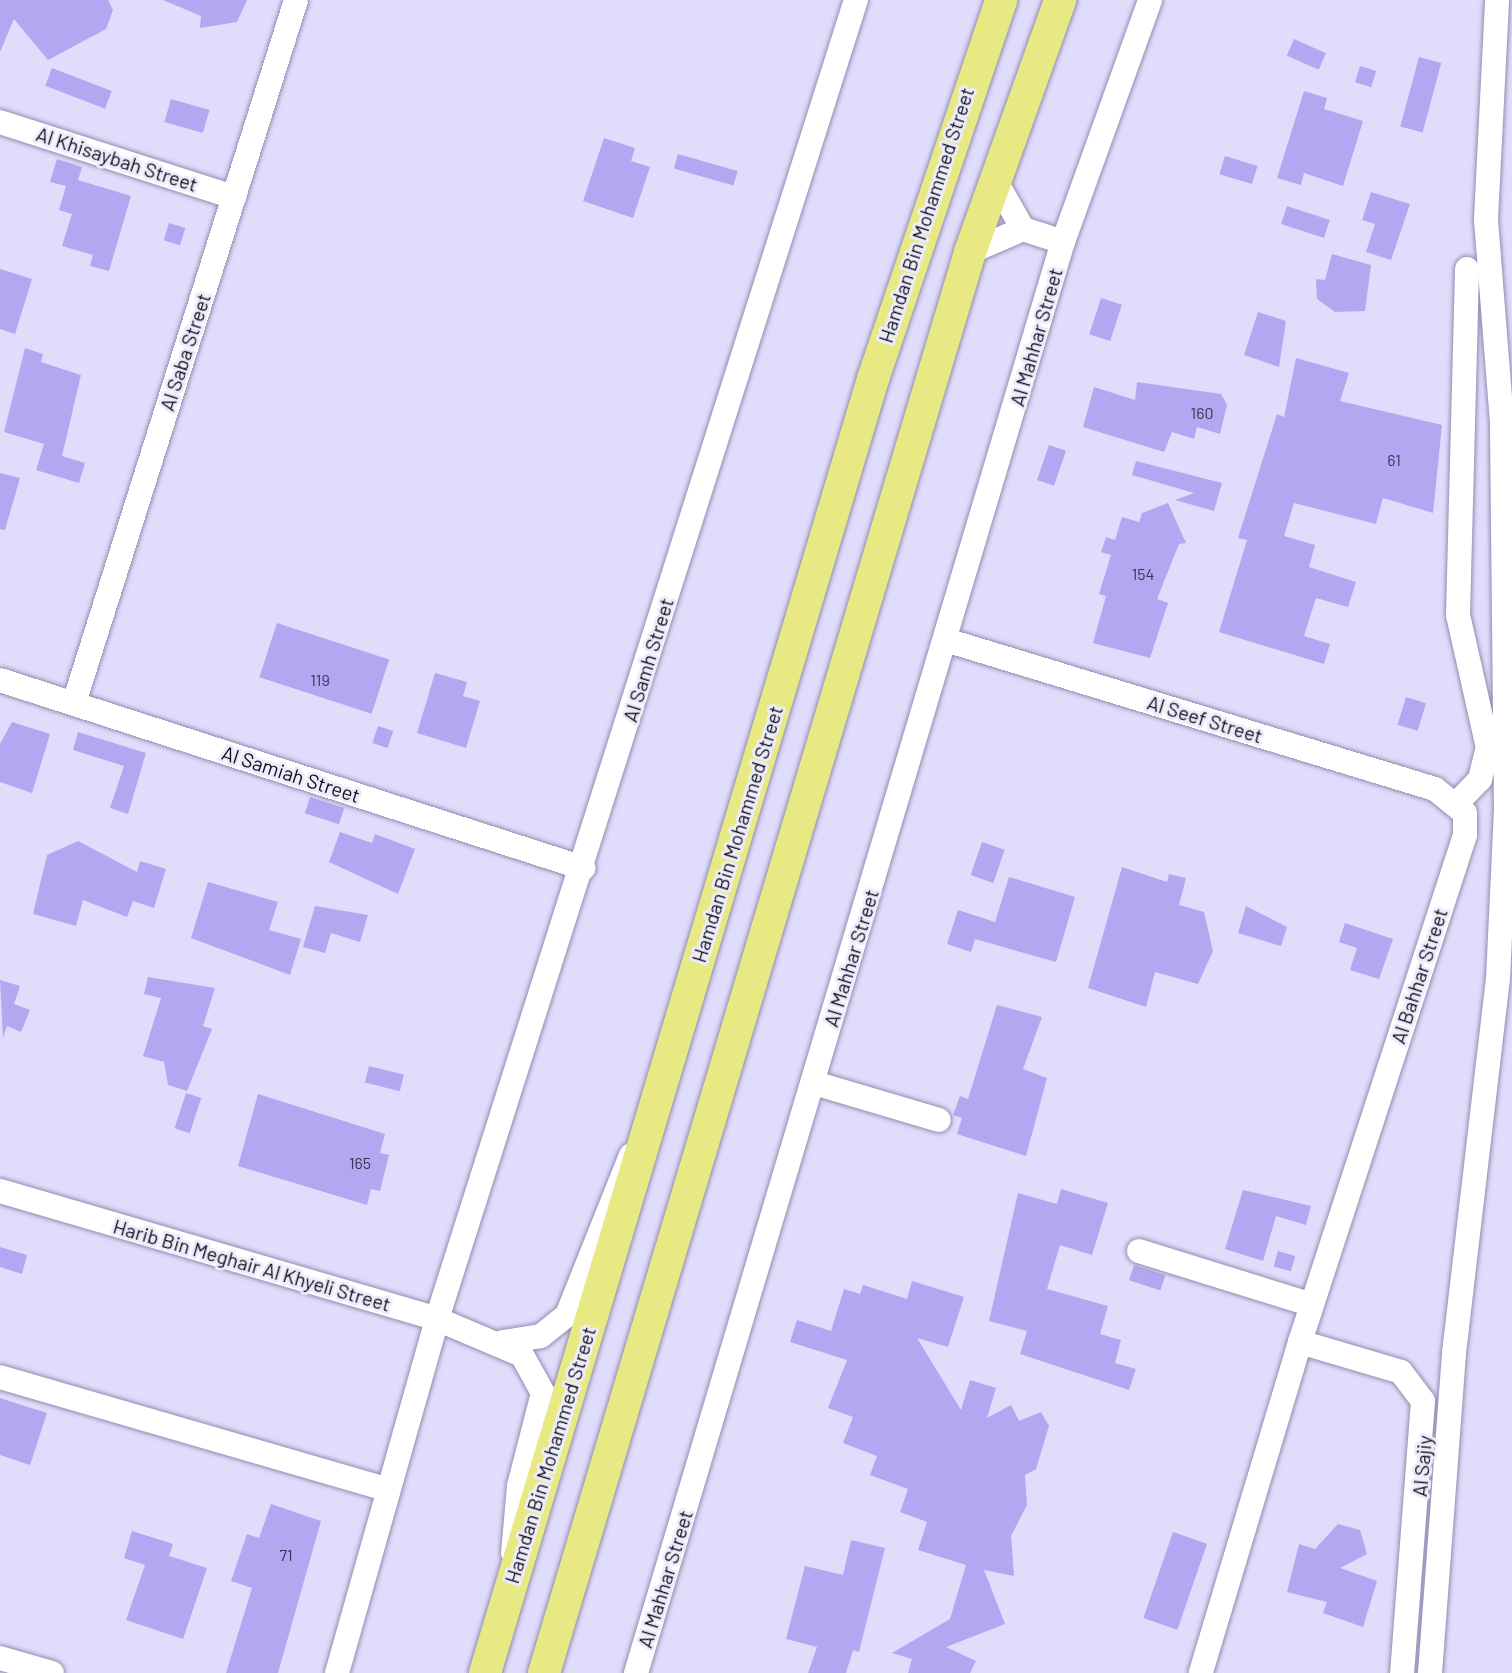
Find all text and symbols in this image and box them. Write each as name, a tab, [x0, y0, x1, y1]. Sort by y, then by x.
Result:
street label: Hamdan Bin Mohammed Street	[873, 84, 979, 346]
street label: Al Khisaybah Street	[33, 122, 201, 196]
street label: Al Mahhar Street	[1005, 265, 1067, 409]
street label: Al Saba Street	[155, 290, 215, 414]
house number: 160	[1191, 403, 1213, 423]
house number: 61	[1387, 450, 1401, 470]
house number: 154	[1132, 564, 1154, 584]
street label: Al Samh Street	[618, 595, 678, 725]
house number: 119	[310, 670, 330, 690]
street label: Al Seef Street	[1144, 690, 1266, 748]
street label: Hamdan Bin Mohammed Street	[686, 703, 788, 965]
street label: Al Samiah Street	[219, 740, 363, 808]
street label: Al Mahhar Street	[819, 886, 883, 1030]
street label: Al Bahhar Street	[1386, 905, 1452, 1047]
house number: 165	[349, 1153, 371, 1173]
street label: Harib Bin Meghair Al Khyeli Street	[111, 1214, 393, 1316]
street label: Hamdan Bin Mohammed Street	[499, 1324, 601, 1586]
street label: Al Sajiy	[1407, 1434, 1437, 1498]
street label: Al Mahhar Street	[633, 1507, 697, 1651]
house number: 71	[279, 1545, 293, 1565]

